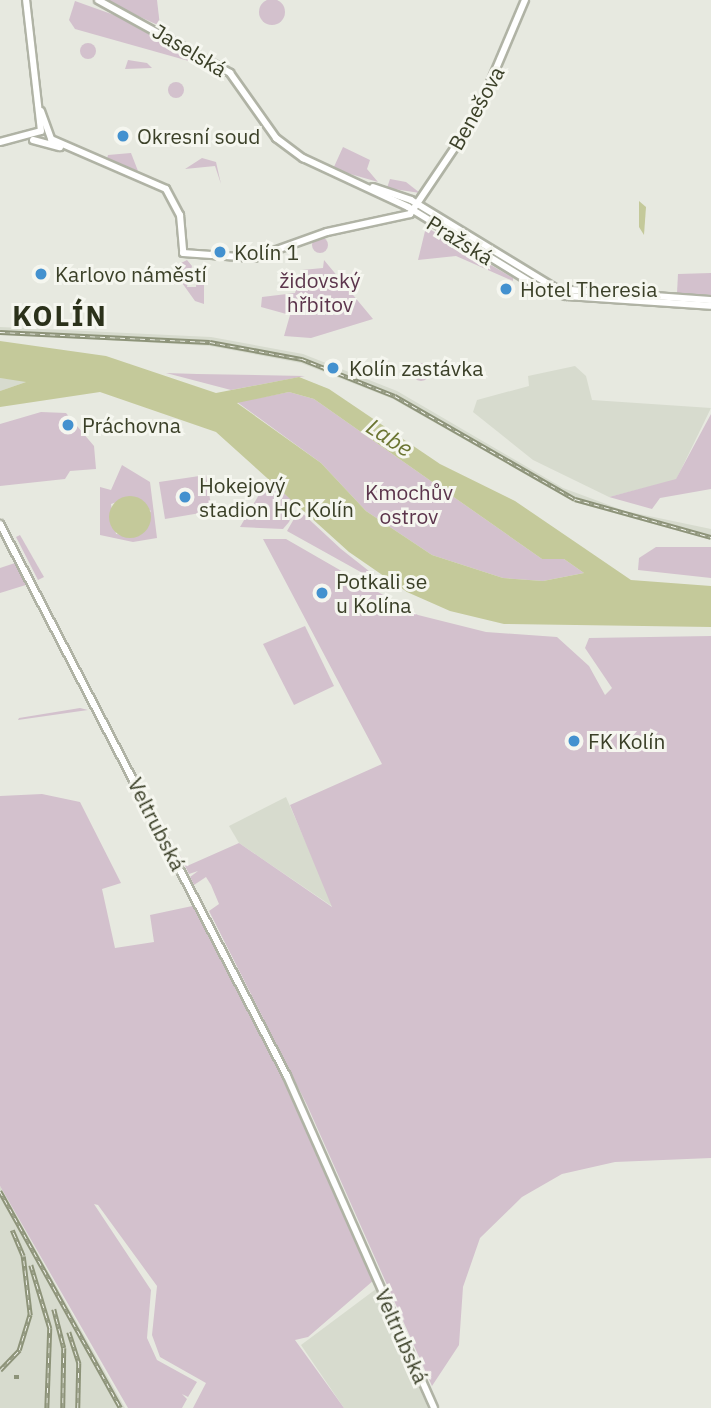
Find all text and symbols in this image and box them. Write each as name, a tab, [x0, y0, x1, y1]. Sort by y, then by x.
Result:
street label: Jaselská	[148, 18, 232, 82]
street label: Benešova	[443, 62, 509, 154]
place label: Okresní soud	[137, 123, 261, 149]
marker: Okresní soud	[115, 128, 131, 144]
street label: Pražská	[422, 210, 498, 270]
place label: Kolín 1	[234, 239, 299, 265]
marker: Kolín 1	[212, 244, 228, 260]
place label: Karlovo náměstí	[55, 261, 207, 287]
marker: Karlovo náměstí	[33, 266, 49, 282]
park label: židovský hřbitov	[280, 267, 360, 317]
place label: Hotel Theresia	[520, 276, 657, 302]
marker: Hotel Theresia	[498, 281, 514, 297]
district label: KOLÍN	[13, 299, 107, 333]
place label: Kolín zastávka	[349, 355, 483, 381]
marker: Kolín zastávka	[323, 358, 343, 378]
place label: Práchovna	[82, 412, 181, 438]
water label: Labe	[362, 412, 418, 462]
marker: Práchovna	[60, 417, 76, 433]
place label: Hokejový stadion HC Kolín	[199, 472, 354, 522]
park label: Kmochův ostrov	[365, 479, 453, 529]
marker: Hokejový stadion HC Kolín	[177, 489, 193, 505]
place label: Potkali se u Kolína	[336, 568, 427, 618]
marker: Potkali se u Kolína	[314, 585, 330, 601]
place label: FK Kolín	[588, 728, 665, 754]
marker: FK Kolín	[566, 733, 582, 749]
street label: Veltrubská	[123, 773, 191, 875]
street label: Veltrubská	[370, 1285, 434, 1387]

